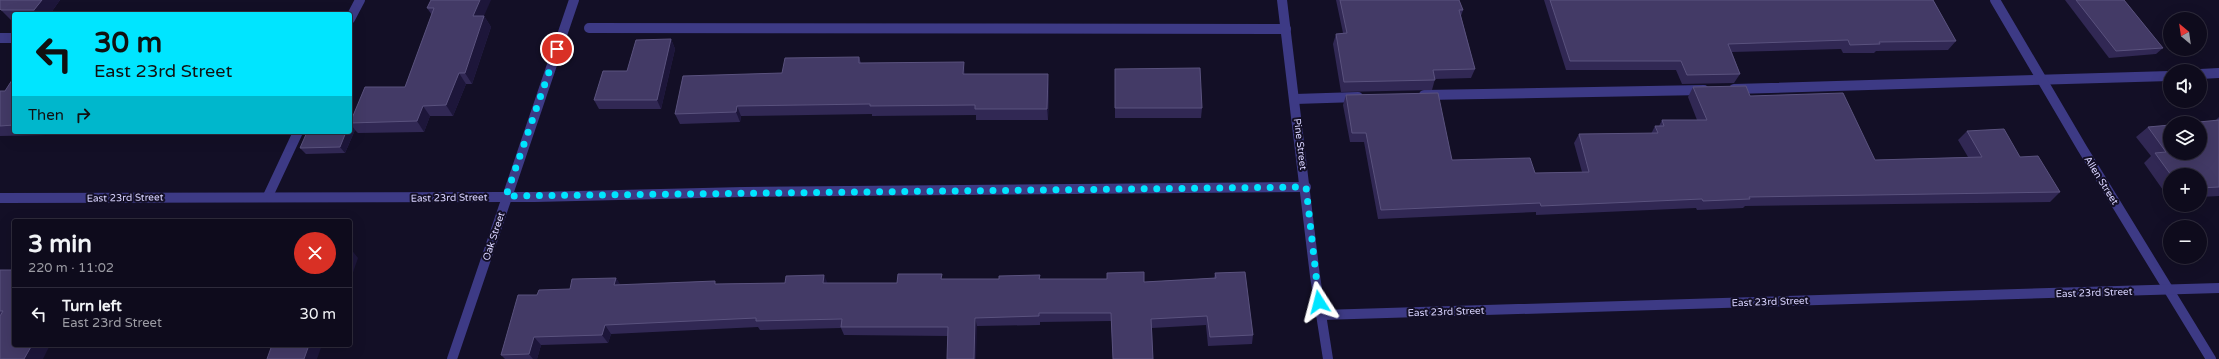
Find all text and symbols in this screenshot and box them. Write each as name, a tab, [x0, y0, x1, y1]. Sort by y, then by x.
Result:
north arrow	[2163, 12, 2207, 56]
map controls	[2163, 12, 2207, 264]
text: 30 m	[94, 26, 162, 60]
icon: left	[28, 28, 80, 80]
pin	[540, 32, 574, 66]
icon: arrive	[546, 38, 568, 60]
text: East 23rd Street	[94, 60, 232, 82]
button: sound	[2163, 64, 2207, 108]
icon: right	[72, 104, 94, 126]
text: Then	[28, 106, 64, 124]
button: layers	[2163, 116, 2207, 160]
street label: Pine Street	[1291, 118, 1309, 171]
street label: Allen Street	[2081, 154, 2121, 207]
button: +	[2163, 168, 2207, 212]
street label: East 23rd Street	[86, 191, 164, 205]
street label: East 23rd Street	[410, 191, 488, 205]
street label: Oak Street	[480, 210, 507, 262]
button: −	[2163, 220, 2207, 264]
text: 3 min	[28, 230, 92, 259]
button: close	[294, 232, 336, 274]
text: 220 m · 11:02	[28, 260, 114, 276]
position arrow	[1298, 281, 1340, 323]
street label: East 23rd Street	[2055, 286, 2133, 300]
street label: East 23rd Street	[1731, 295, 1809, 309]
text: Turn left	[62, 297, 122, 315]
icon: left	[28, 303, 50, 325]
text: 30 m	[299, 305, 336, 323]
street label: East 23rd Street	[1407, 305, 1485, 319]
text: East 23rd Street	[62, 315, 162, 331]

